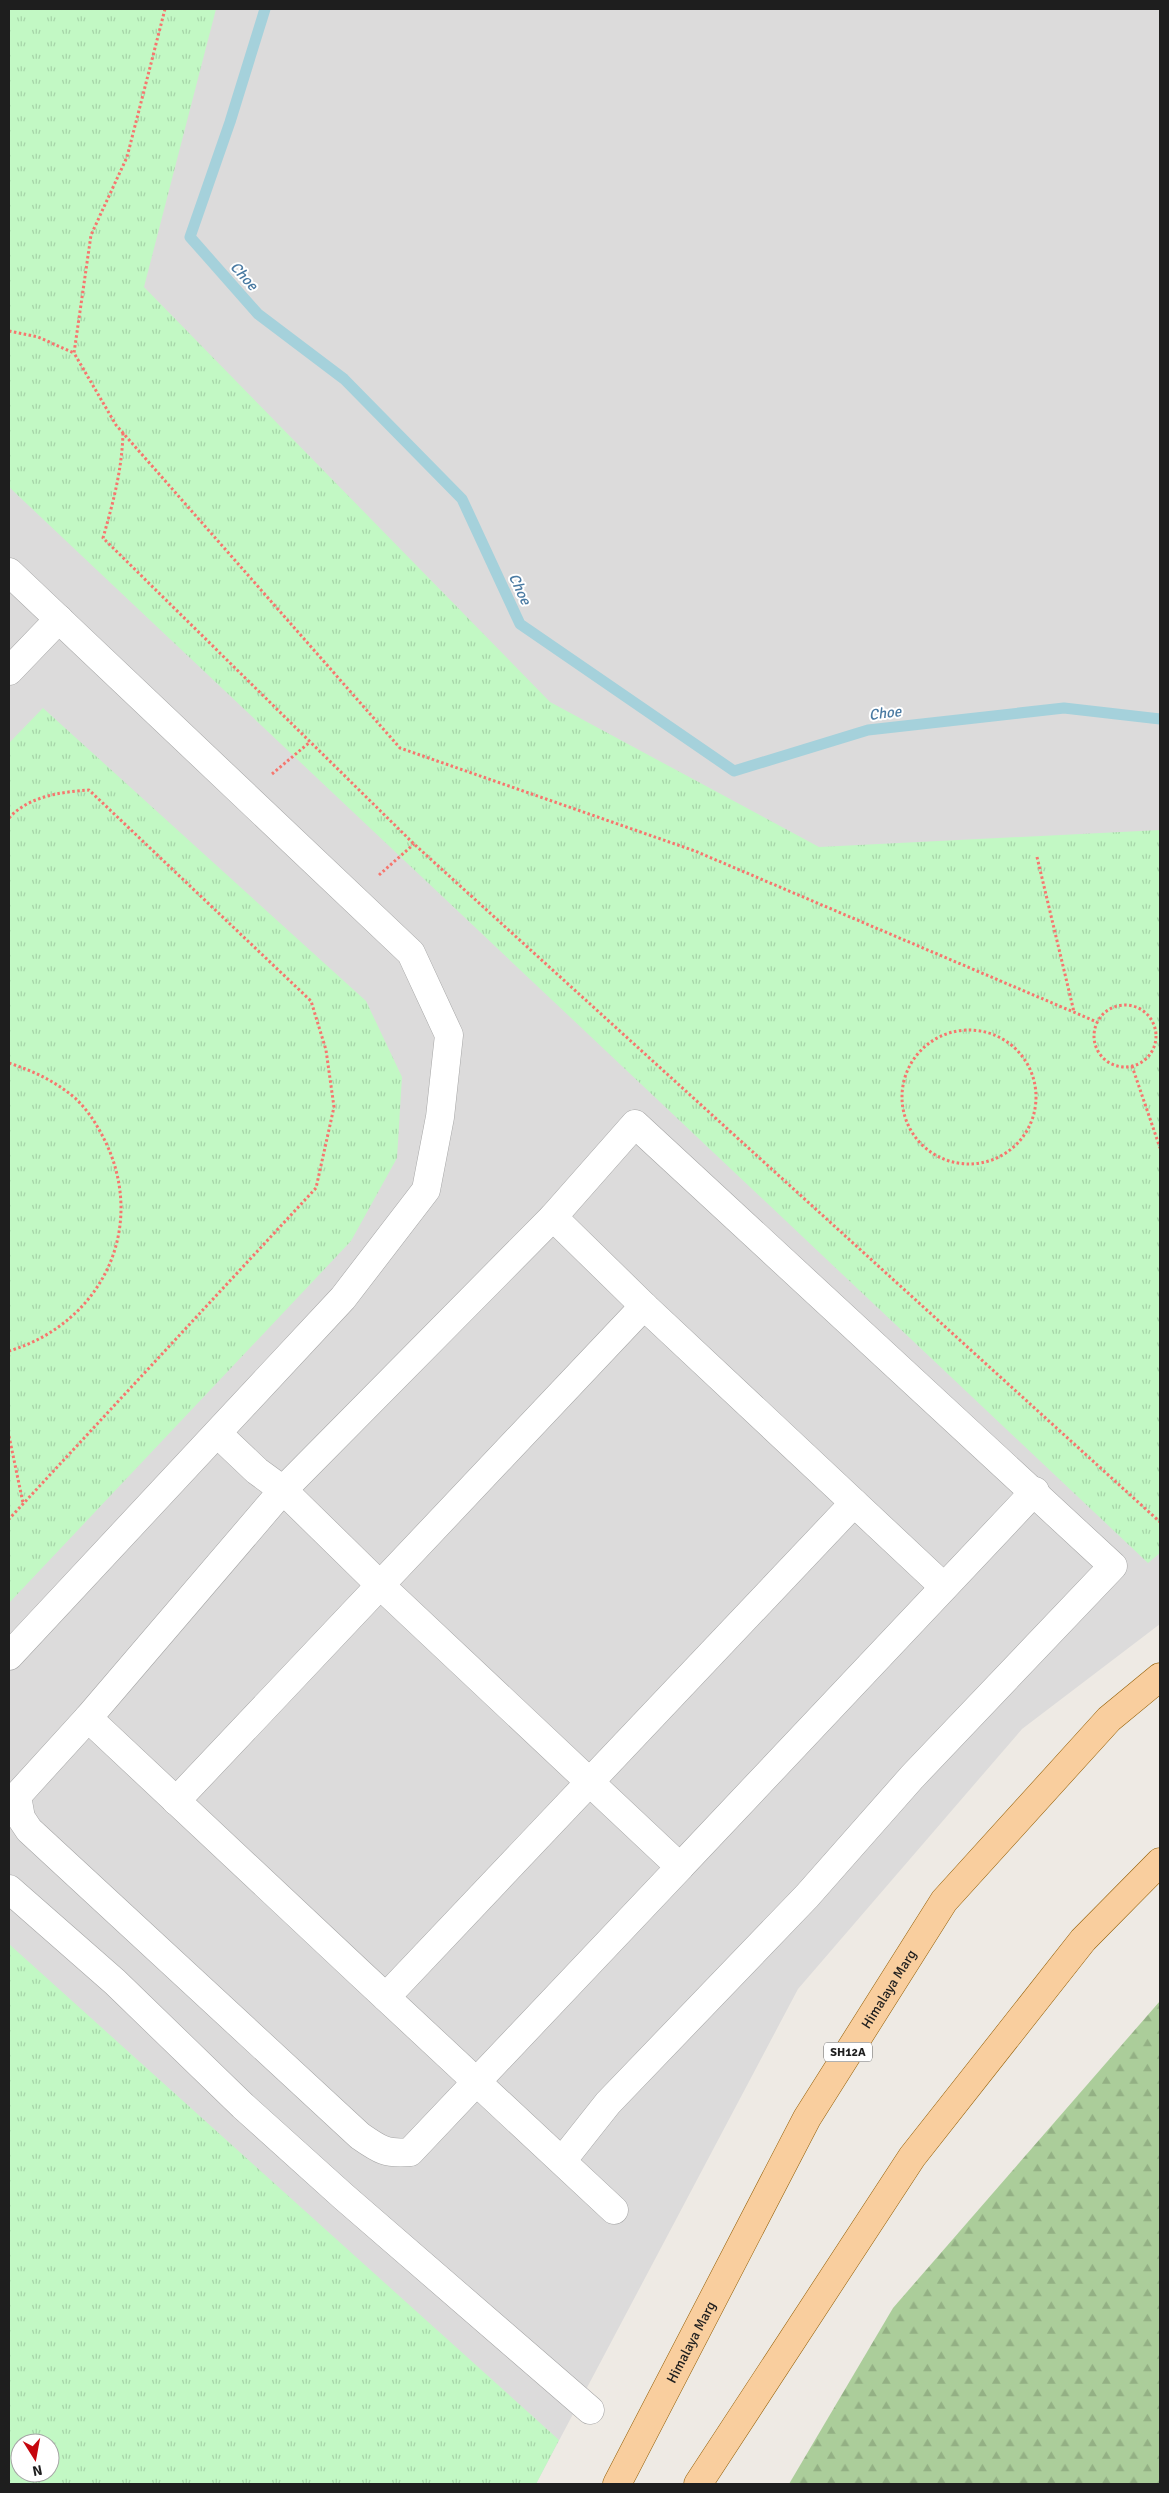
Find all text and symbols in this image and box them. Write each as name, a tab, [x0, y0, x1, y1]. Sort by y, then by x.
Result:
water label: Choe	[226, 258, 263, 295]
water label: Choe	[505, 570, 536, 609]
water label: Choe	[868, 702, 904, 724]
street label: Himalaya Marg	[858, 1947, 920, 2032]
road number: SH12A	[824, 2042, 872, 2062]
street label: Himalaya Marg	[663, 2298, 719, 2386]
north arrow	[10, 2433, 60, 2483]
text: N	[31, 2461, 44, 2480]

